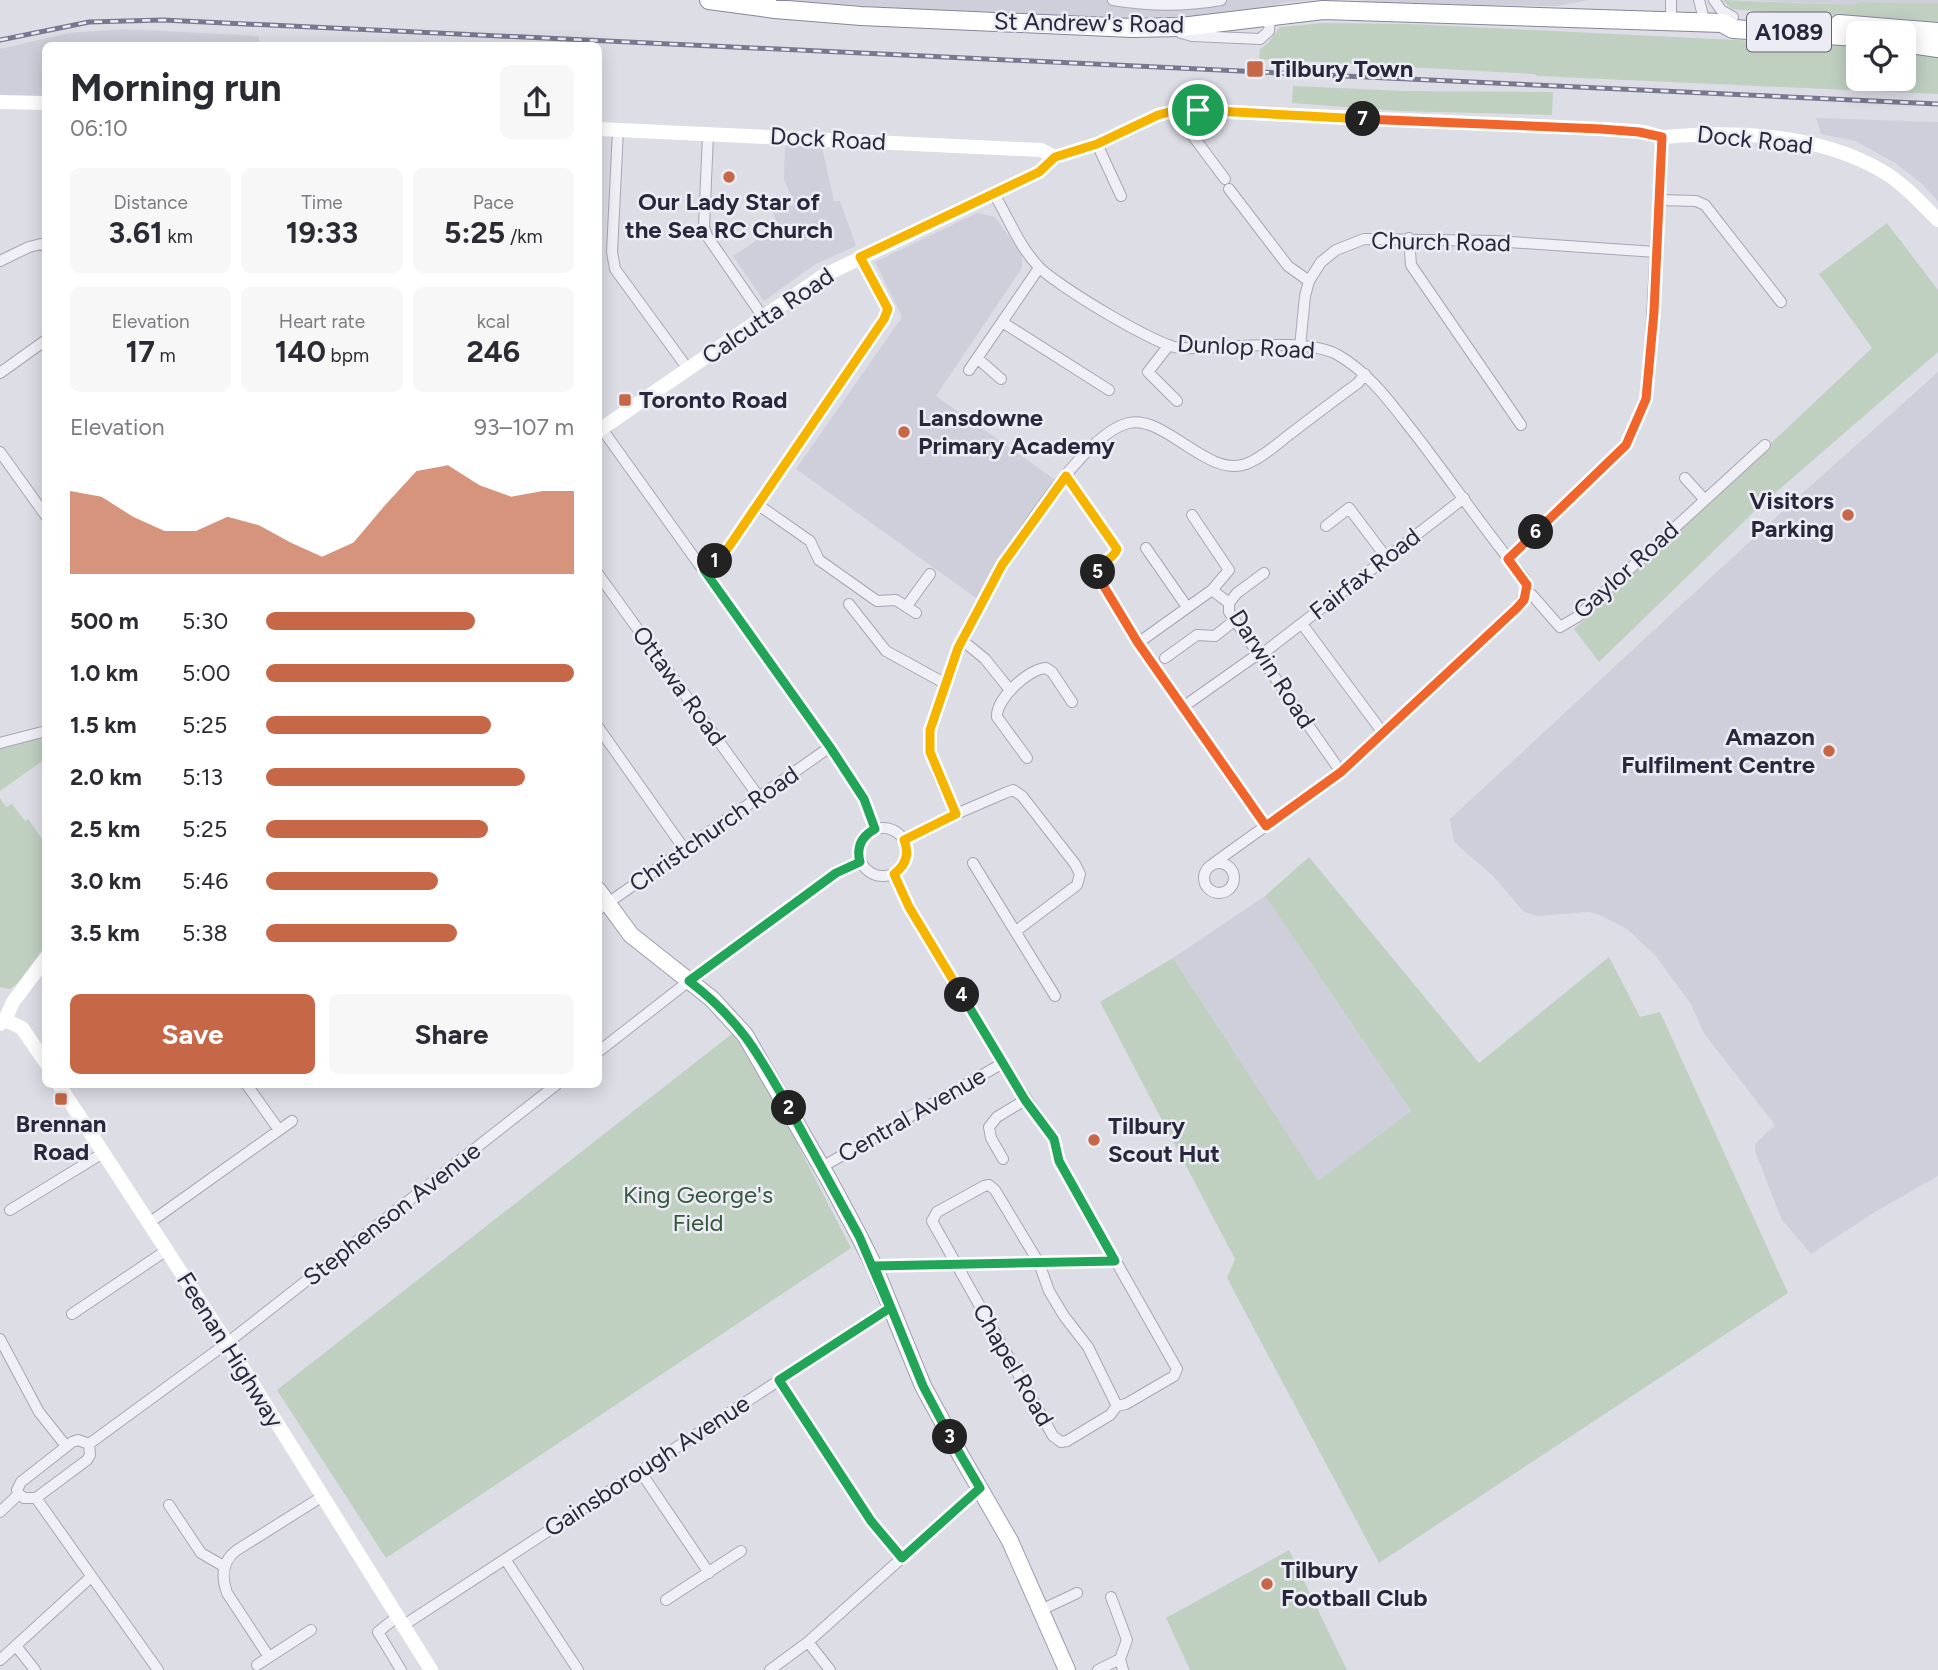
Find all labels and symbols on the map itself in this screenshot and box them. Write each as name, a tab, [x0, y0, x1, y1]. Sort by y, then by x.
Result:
street label: St Andrew's Road	[994, 6, 1184, 39]
road number: A1089	[1747, 12, 1831, 52]
place label: Tilbury Town	[1271, 54, 1413, 83]
marker: Tilbury Town	[1245, 59, 1265, 79]
pin	[1168, 80, 1228, 140]
pin: 7	[1346, 102, 1380, 136]
street label: Dock Road	[1696, 119, 1814, 160]
street label: Dock Road	[769, 121, 887, 156]
marker: Our Lady Star of the Sea RC Church	[721, 169, 737, 185]
place label: Our Lady Star of the Sea RC Church	[625, 187, 833, 244]
street label: Church Road	[1371, 226, 1511, 257]
street label: Calcutta Road	[696, 261, 839, 370]
street label: Dunlop Road	[1176, 328, 1316, 365]
place label: Toronto Road	[639, 385, 788, 414]
marker: Toronto Road	[617, 392, 633, 408]
place label: Lansdowne Primary Academy	[918, 403, 1115, 460]
marker: Lansdowne Primary Academy	[896, 424, 912, 440]
place label: Visitors Parking	[1749, 486, 1834, 543]
marker: Visitors Parking	[1840, 507, 1856, 523]
pin: 6	[1518, 514, 1554, 550]
street label: Gaylor Road	[1567, 515, 1684, 624]
street label: Fairfax Road	[1304, 521, 1426, 626]
pin: 1	[698, 544, 732, 578]
pin: 5	[1080, 554, 1116, 590]
street label: Darwin Road	[1223, 604, 1322, 734]
street label: Ottawa Road	[626, 620, 732, 751]
place label: Amazon Fulfilment Centre	[1621, 722, 1815, 779]
marker: Amazon Fulfilment Centre	[1821, 743, 1837, 759]
street label: Christchurch Road	[623, 759, 804, 898]
pin: 4	[944, 978, 979, 1012]
street label: Central Avenue	[833, 1061, 991, 1169]
pin: 2	[772, 1090, 806, 1126]
marker: Brennan Road	[53, 1091, 69, 1107]
place label: Brennan Road	[16, 1109, 106, 1166]
place label: Tilbury Scout Hut	[1108, 1111, 1220, 1168]
marker: Tilbury Scout Hut	[1086, 1132, 1102, 1148]
street label: Stephenson Avenue	[297, 1136, 486, 1292]
park label: King George's Field	[623, 1180, 773, 1237]
street label: Feenan Highway	[171, 1267, 290, 1433]
street label: Chapel Road	[967, 1298, 1060, 1431]
street label: Gainsborough Avenue	[539, 1388, 755, 1543]
pin: 3	[932, 1420, 968, 1454]
place label: Tilbury Football Club	[1281, 1555, 1428, 1612]
marker: Tilbury Football Club	[1259, 1576, 1275, 1592]

